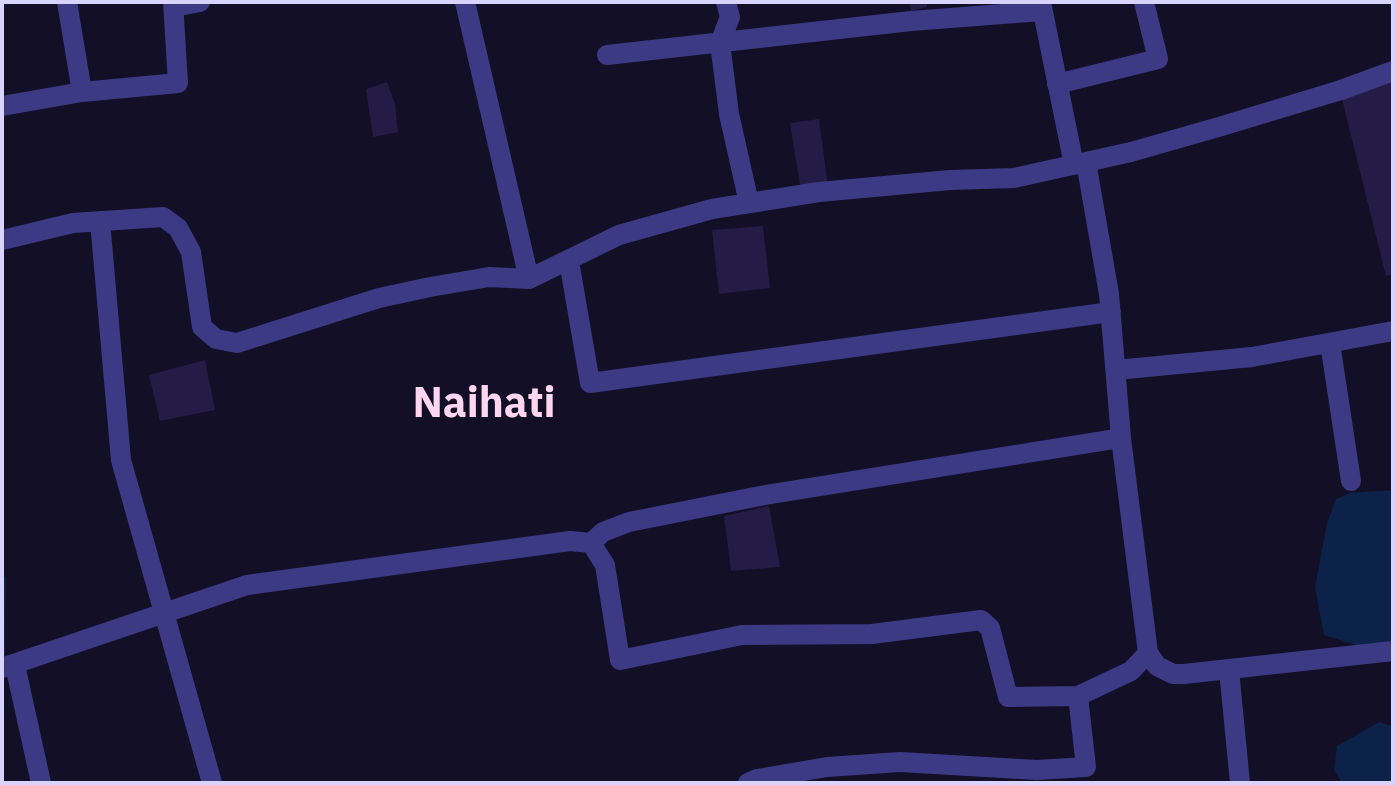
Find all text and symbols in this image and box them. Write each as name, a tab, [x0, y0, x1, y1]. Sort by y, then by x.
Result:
district label: Naihati	[412, 380, 556, 430]

